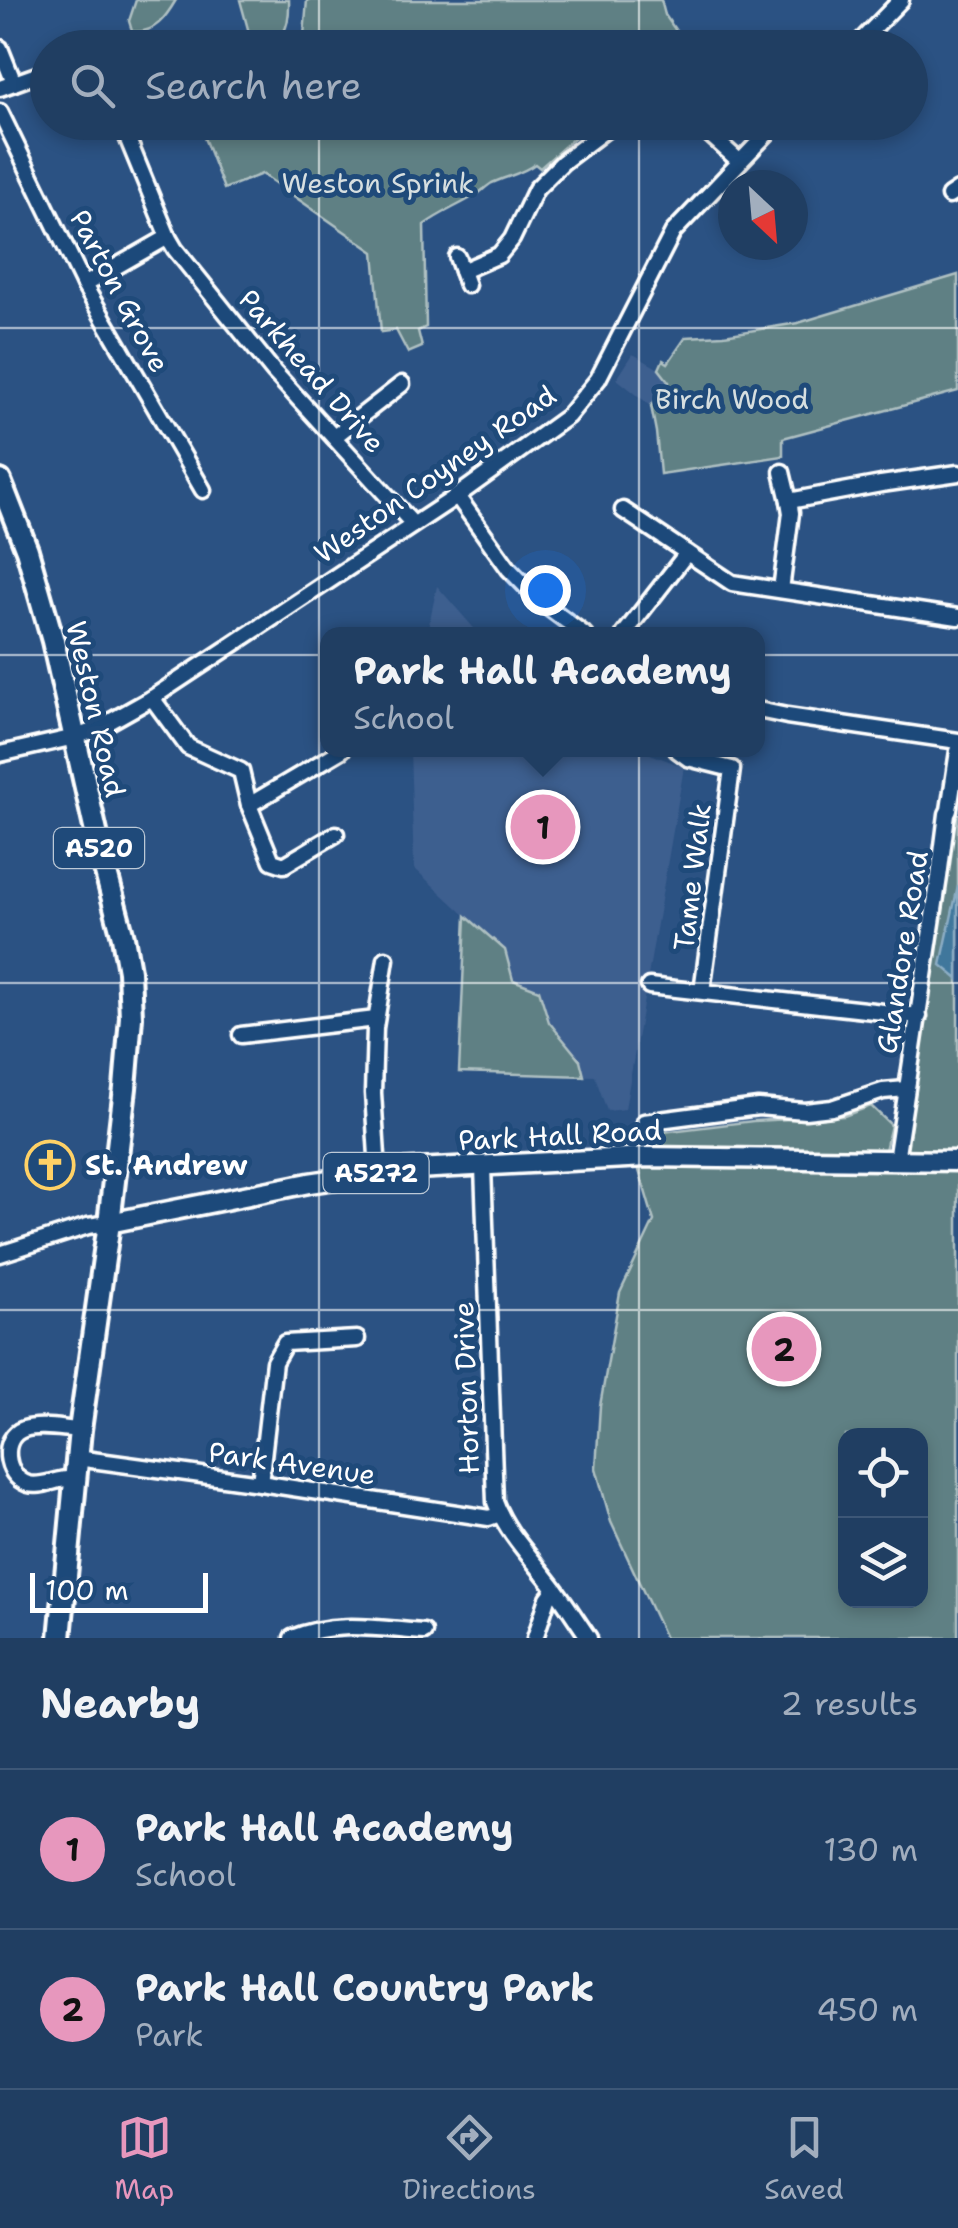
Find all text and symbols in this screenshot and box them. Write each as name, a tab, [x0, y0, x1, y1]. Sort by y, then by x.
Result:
search box	[30, 30, 928, 140]
icon: search	[65, 58, 120, 113]
text: Search here	[145, 60, 362, 111]
park label: Weston Sprink	[282, 164, 474, 202]
north arrow	[718, 170, 808, 260]
street label: Parton Grove	[61, 203, 179, 379]
street label: Parkhead Drive	[230, 281, 394, 461]
street label: Weston Coyney Road	[306, 376, 564, 572]
park label: Birch Wood	[655, 380, 809, 418]
your location	[520, 565, 571, 616]
street label: Weston Road	[57, 617, 135, 801]
popup	[320, 627, 765, 757]
text: Park Hall Academy	[353, 645, 732, 696]
text: School	[353, 696, 454, 739]
pin: 1	[510, 790, 576, 864]
street label: Tame Walk	[664, 801, 720, 953]
road number: A520	[54, 828, 144, 868]
street label: Glandore Road	[867, 848, 937, 1056]
street label: Park Hall Road	[457, 1111, 663, 1159]
church icon: St. Andrew	[24, 1139, 76, 1191]
place label: St. Andrew	[85, 1146, 248, 1184]
road number: A5272	[324, 1153, 428, 1193]
street label: Horton Drive	[444, 1301, 488, 1475]
pin: 2	[752, 1312, 816, 1386]
map controls	[838, 1428, 928, 1608]
button: locate	[838, 1428, 928, 1518]
street label: Park Avenue	[206, 1432, 378, 1494]
button: layers	[838, 1518, 928, 1608]
scale bar	[30, 1568, 208, 1612]
text: 100 m	[45, 1571, 129, 1609]
text: Nearby	[40, 1675, 200, 1731]
text: 2 results	[781, 1682, 918, 1725]
text: Park Hall Academy	[135, 1802, 513, 1853]
text: 1	[65, 1828, 80, 1871]
text: 130 m	[823, 1828, 918, 1871]
text: School	[135, 1853, 236, 1896]
text: Park Hall Country Park	[135, 1962, 595, 2013]
text: 2	[61, 1988, 84, 2031]
text: 450 m	[816, 1988, 918, 2031]
text: Park	[135, 2013, 204, 2056]
tab: Map	[114, 2110, 174, 2208]
tab: Directions	[403, 2110, 536, 2208]
tab: Saved	[764, 2110, 844, 2208]

